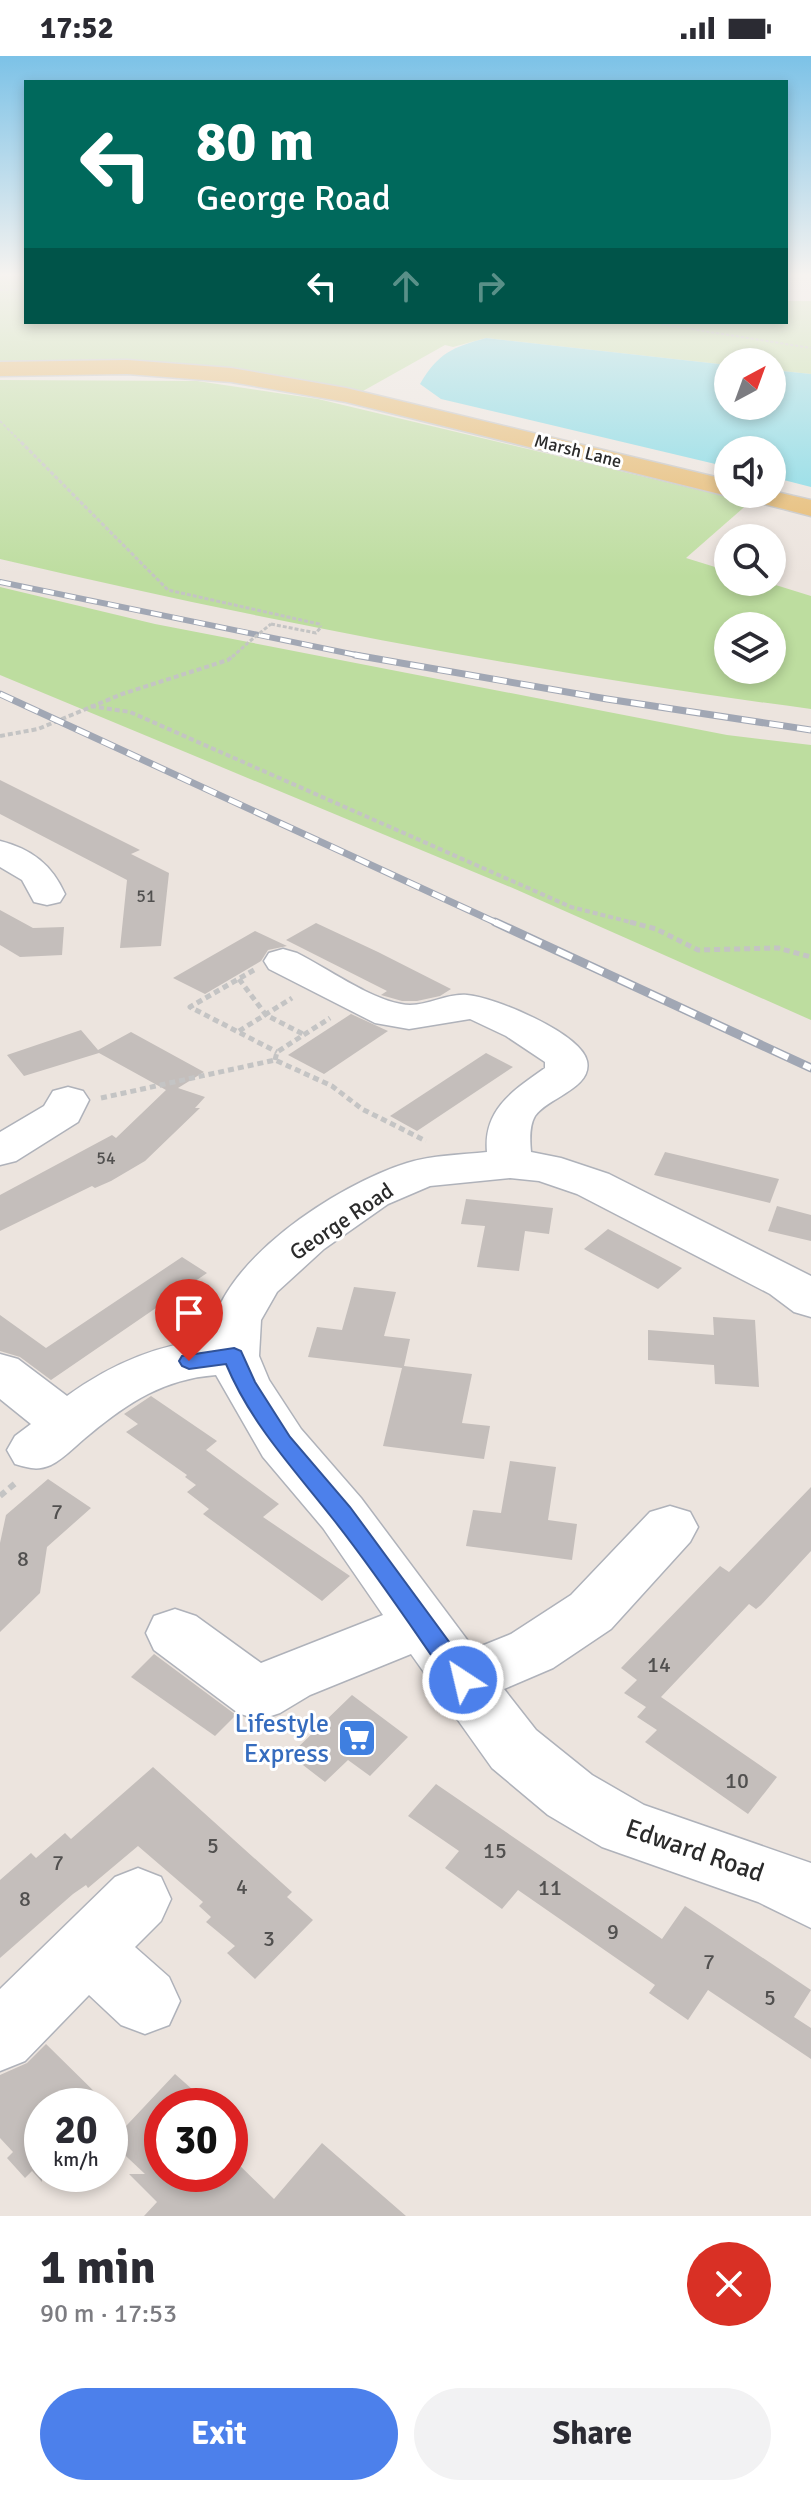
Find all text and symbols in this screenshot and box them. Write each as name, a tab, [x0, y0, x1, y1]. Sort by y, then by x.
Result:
text: 17:52	[40, 10, 114, 47]
text: 80 m	[196, 107, 314, 176]
icon: left	[64, 112, 168, 216]
text: George Road	[196, 176, 391, 221]
icon: left	[300, 264, 344, 308]
icon: ahead	[384, 264, 428, 308]
icon: right	[468, 264, 512, 308]
north arrow	[714, 348, 786, 420]
map controls	[714, 348, 786, 684]
street label: Marsh Lane	[532, 430, 624, 472]
button: sound	[714, 436, 786, 508]
button: search	[714, 524, 786, 596]
button: layers	[714, 612, 786, 684]
house number: 51	[136, 885, 156, 907]
house number: 54	[96, 1147, 116, 1169]
street label: George Road	[284, 1177, 398, 1266]
pin	[155, 1279, 223, 1361]
icon: arrive	[167, 1291, 211, 1335]
house number: 7	[51, 1498, 63, 1525]
house number: 8	[17, 1545, 29, 1572]
position arrow	[421, 1638, 505, 1722]
house number: 14	[647, 1651, 671, 1678]
place label: Lifestyle Express	[234, 1708, 329, 1770]
supermarket icon: Lifestyle Express	[336, 1717, 378, 1759]
house number: 10	[725, 1767, 749, 1794]
street label: Edward Road	[621, 1812, 768, 1890]
house number: 5	[207, 1832, 219, 1859]
house number: 15	[483, 1837, 507, 1864]
house number: 7	[52, 1849, 64, 1876]
house number: 4	[236, 1873, 248, 1900]
house number: 11	[538, 1874, 562, 1901]
house number: 8	[19, 1885, 31, 1912]
house number: 9	[607, 1918, 619, 1945]
house number: 3	[263, 1925, 275, 1952]
house number: 7	[703, 1948, 715, 1975]
house number: 5	[764, 1984, 776, 2011]
speed limit sign: 30	[144, 2088, 248, 2192]
text: 20	[54, 2105, 98, 2155]
text: km/h	[53, 2147, 99, 2172]
text: 1 min	[40, 2238, 156, 2297]
button: close	[687, 2242, 771, 2326]
text: 90 m · 17:53	[40, 2298, 177, 2330]
button: Exit	[40, 2388, 398, 2480]
button: Share	[414, 2388, 771, 2480]

